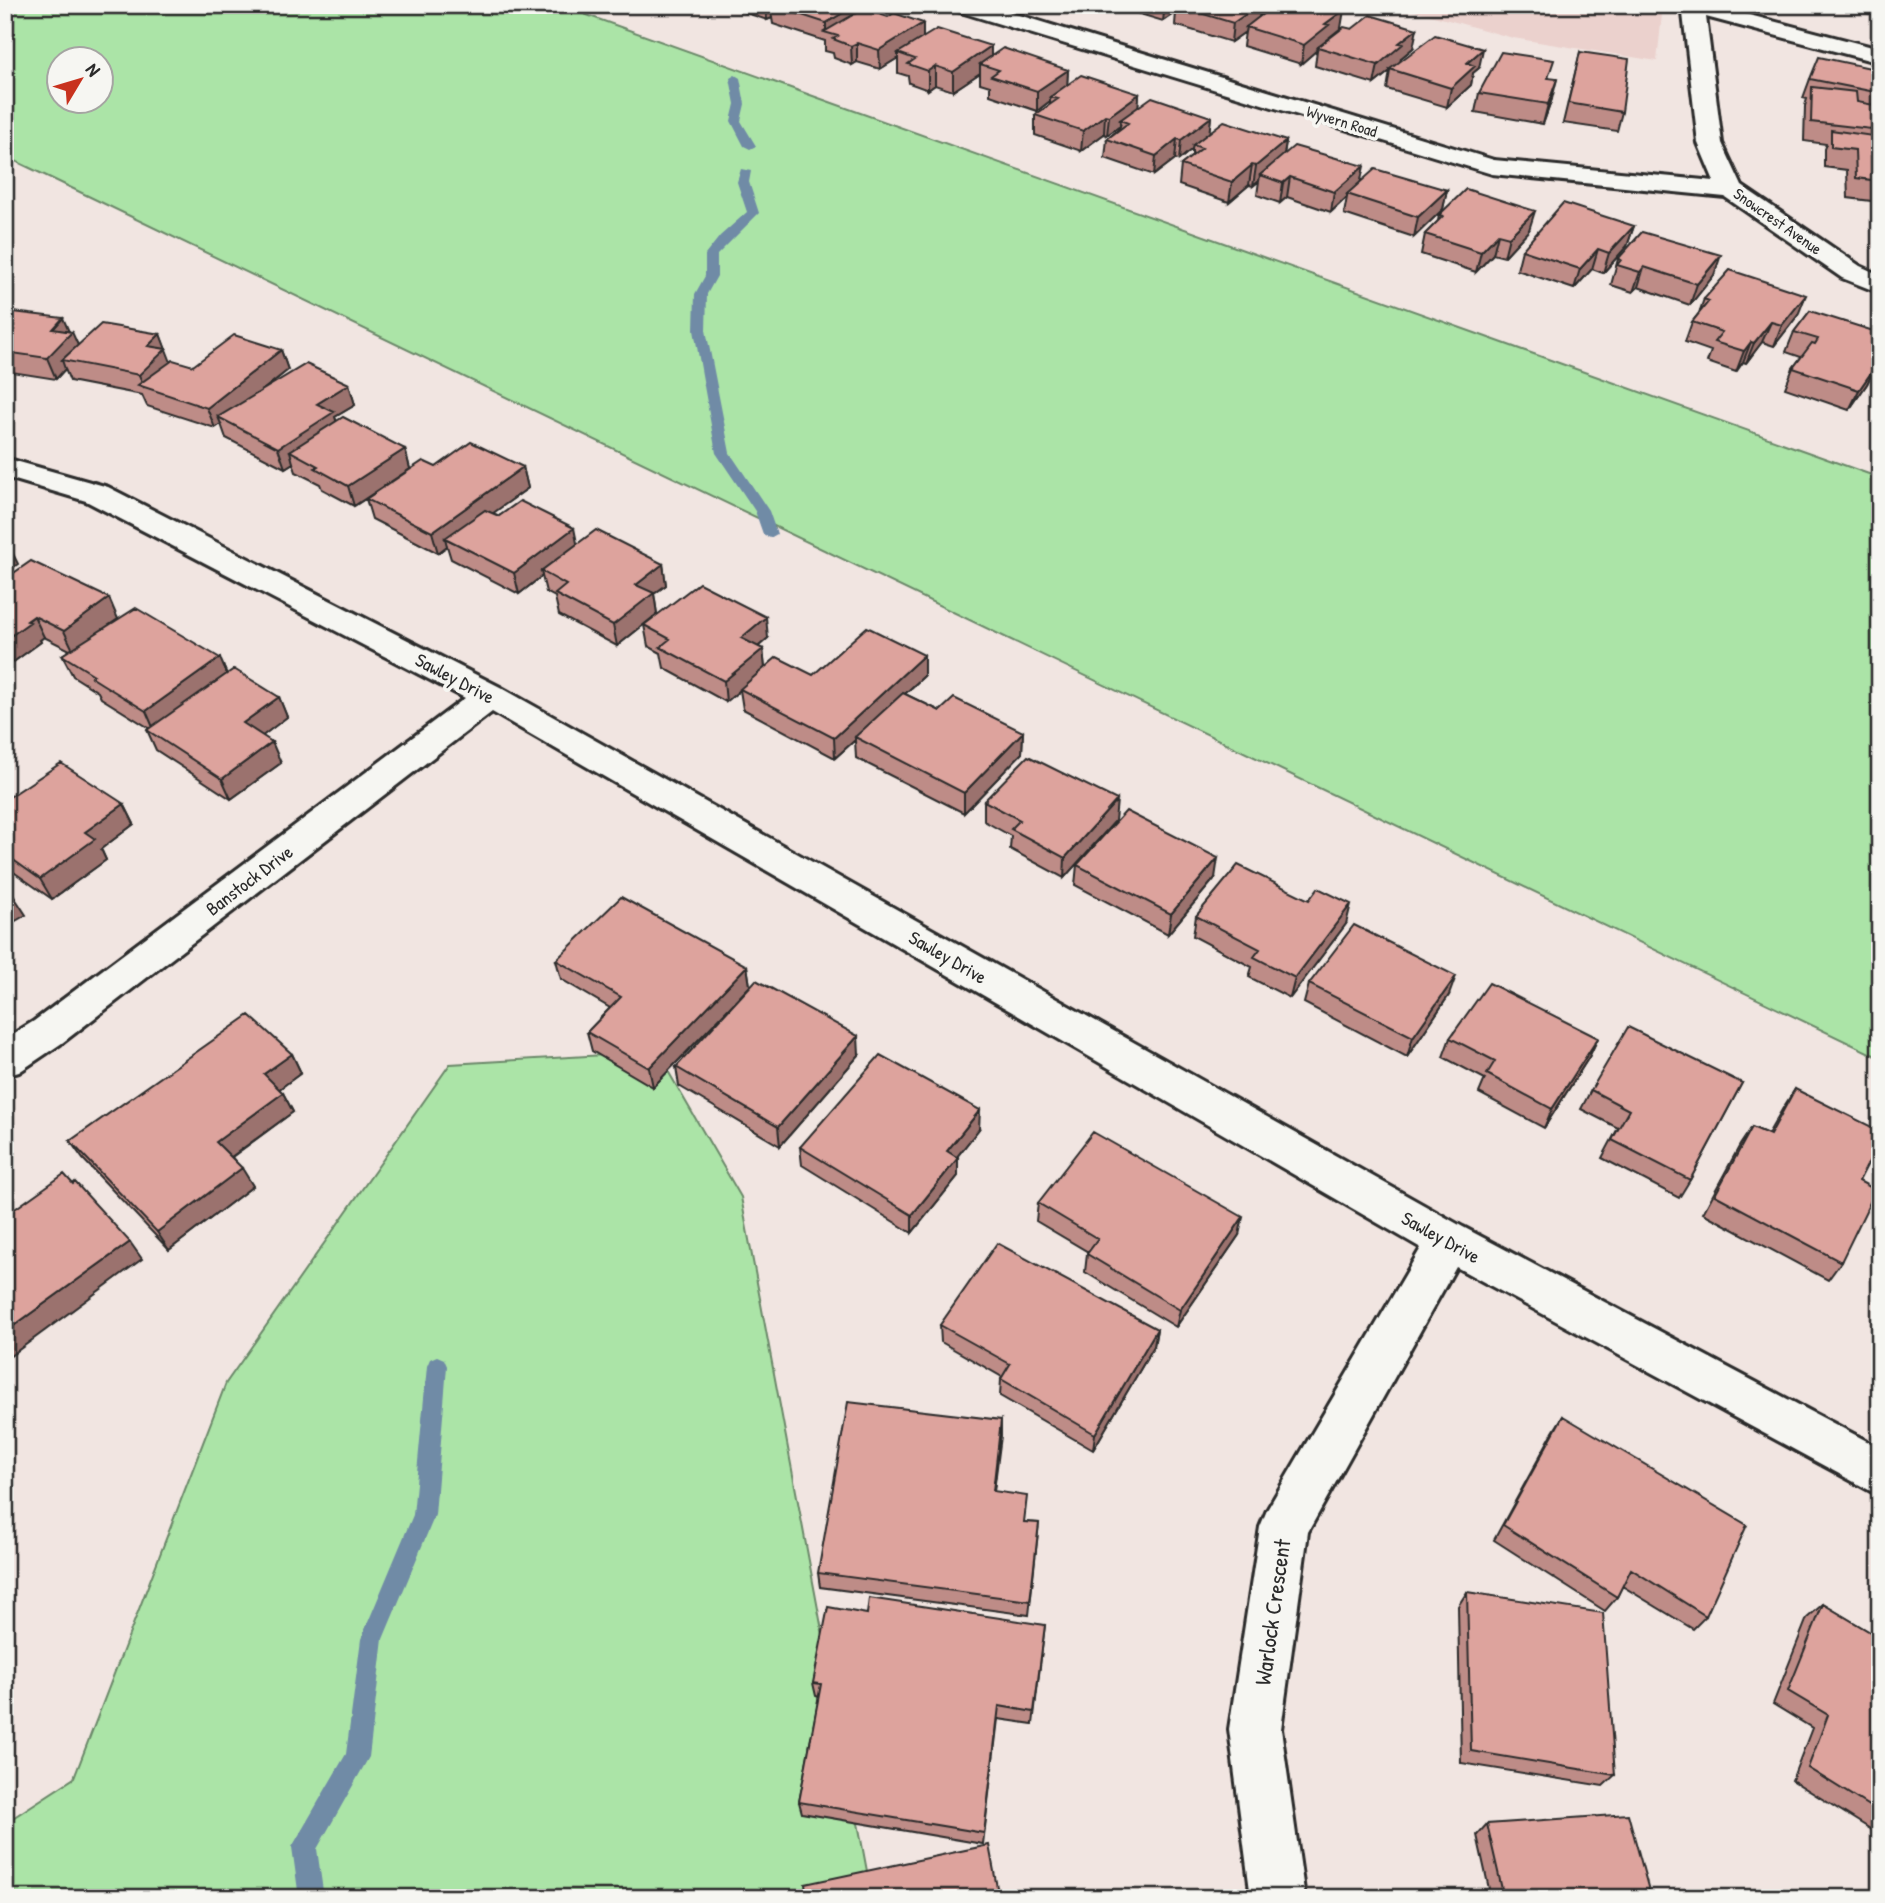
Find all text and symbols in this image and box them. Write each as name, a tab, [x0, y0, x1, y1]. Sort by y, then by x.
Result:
north arrow	[46, 46, 116, 116]
text: N	[80, 58, 107, 82]
street label: Wyvern Road	[1304, 100, 1380, 142]
street label: Snowcrest Avenue	[1729, 182, 1827, 260]
street label: Sawley Drive	[411, 646, 499, 710]
street label: Banstock Drive	[200, 838, 298, 921]
street label: Sawley Drive	[904, 924, 992, 990]
street label: Sawley Drive	[1397, 1205, 1485, 1269]
street label: Warlock Crescent	[1246, 1536, 1298, 1687]

